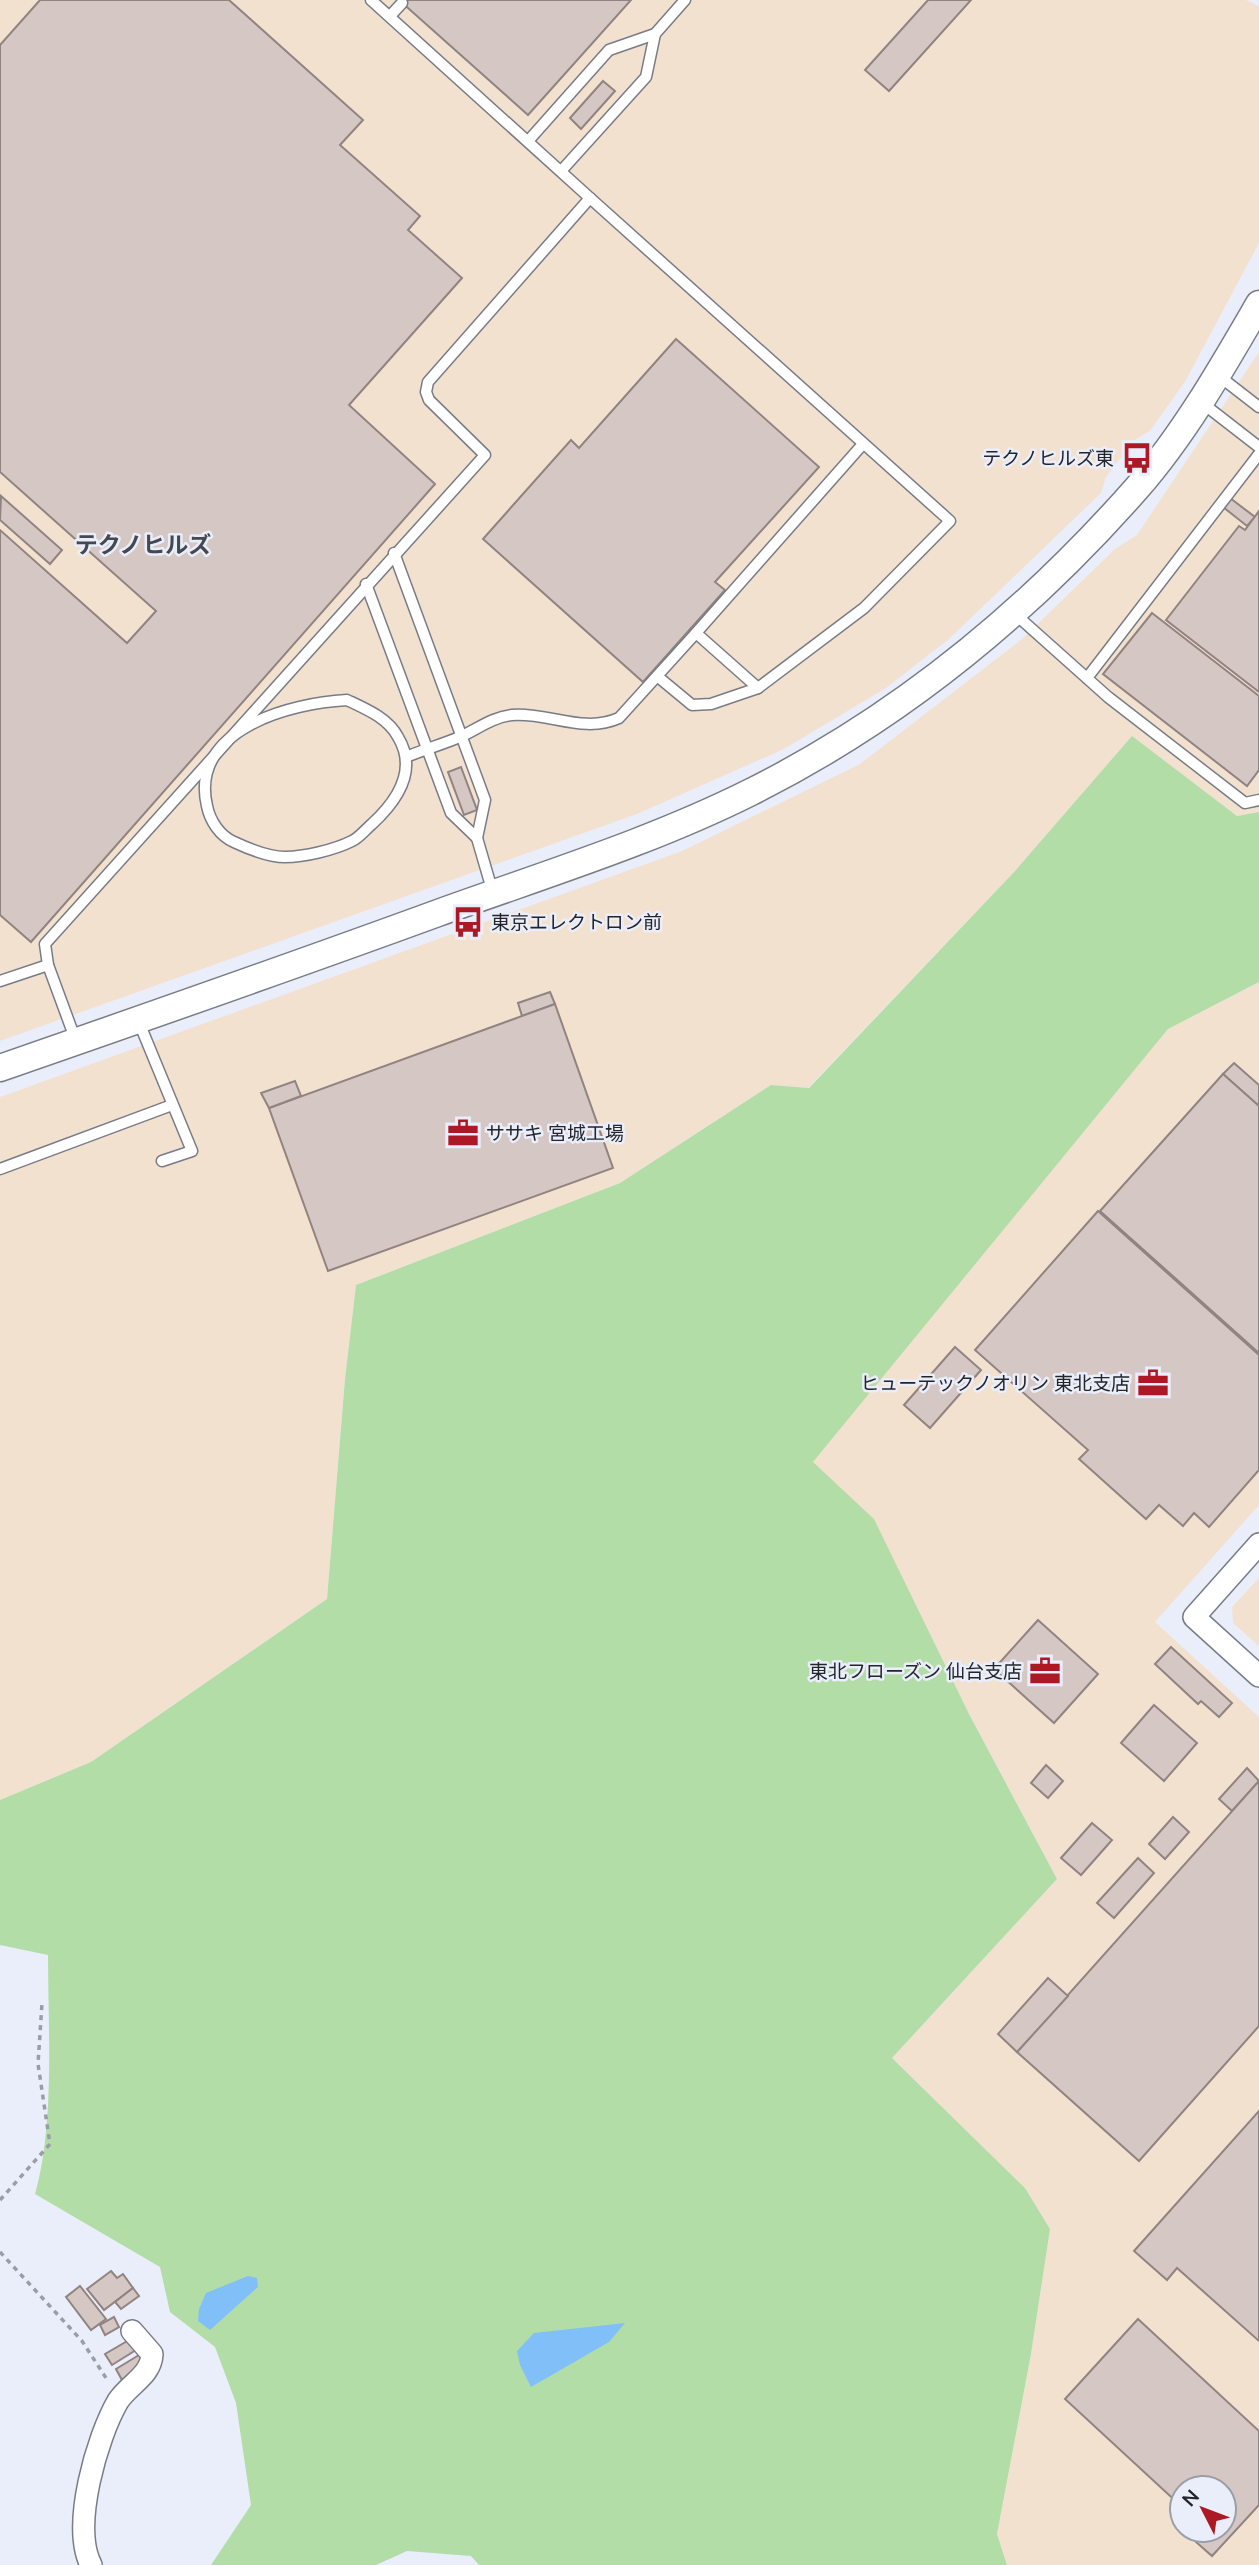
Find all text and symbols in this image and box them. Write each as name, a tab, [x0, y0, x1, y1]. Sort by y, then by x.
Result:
bus stop icon: テクノヒルズ東	[1120, 441, 1154, 475]
place label: テクノヒルズ東	[982, 446, 1114, 470]
district label: テクノヒルズ	[75, 530, 211, 559]
bus stop icon: 東京エレクトロン前	[451, 905, 485, 939]
place label: 東京エレクトロン前	[491, 910, 662, 934]
office icon: ササキ 宮城工場	[446, 1116, 480, 1150]
place label: ササキ 宮城工場	[486, 1121, 624, 1145]
office icon: ヒューテックノオリン 東北支店	[1136, 1366, 1170, 1400]
place label: ヒューテックノオリン 東北支店	[860, 1371, 1130, 1395]
office icon: 東北フローズン 仙台支店	[1028, 1654, 1062, 1688]
place label: 東北フローズン 仙台支店	[809, 1659, 1022, 1683]
north arrow	[1168, 2474, 1238, 2544]
text: N	[1177, 2484, 1204, 2511]

